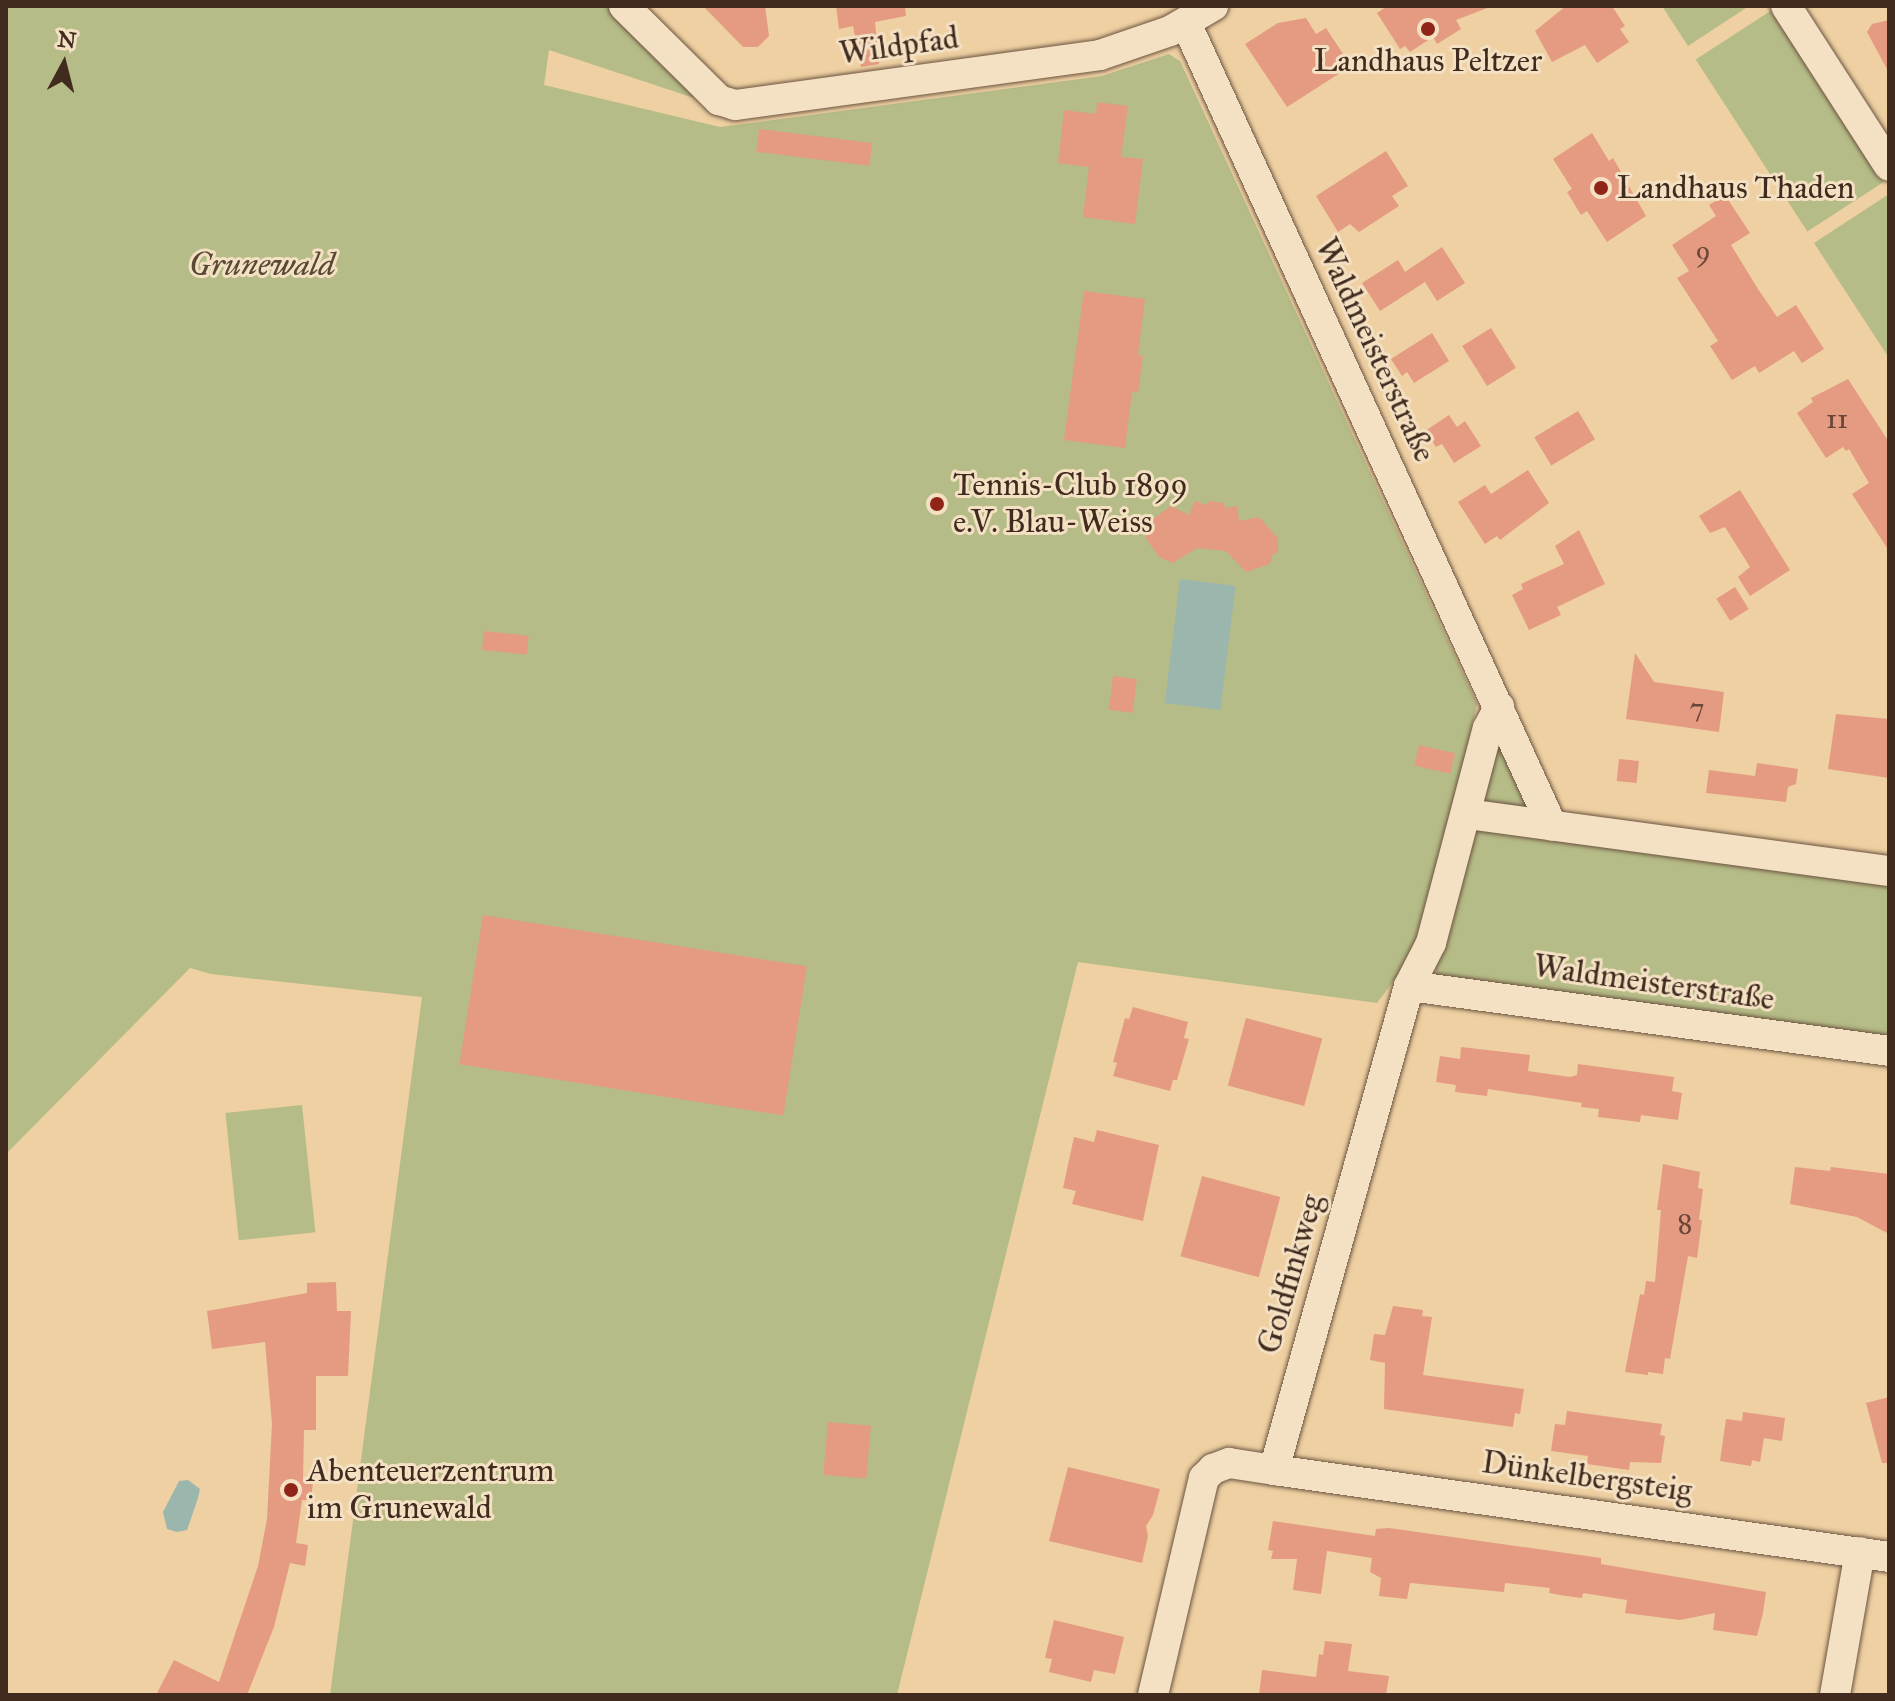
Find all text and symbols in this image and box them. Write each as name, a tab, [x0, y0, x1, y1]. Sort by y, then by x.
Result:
street label: Wildpfad	[837, 19, 961, 73]
marker: Landhaus Peltzer	[1419, 20, 1437, 38]
north arrow	[24, 24, 104, 104]
text: N	[56, 25, 78, 54]
place label: Landhaus Peltzer	[1314, 42, 1542, 80]
place label: Landhaus Thaden	[1617, 169, 1854, 207]
marker: Landhaus Thaden	[1592, 179, 1610, 197]
street label: Waldmeisterstraße	[1306, 232, 1444, 468]
house number: 9	[1695, 234, 1711, 268]
park label: Grunewald	[189, 246, 335, 284]
house number: 11	[1826, 402, 1848, 436]
place label: Tennis-Club 1899 e.V. Blau-Weiss	[953, 467, 1188, 542]
marker: Tennis-Club 1899 e.V. Blau-Weiss	[928, 495, 946, 513]
house number: 7	[1690, 691, 1704, 725]
street label: Waldmeisterstraße	[1531, 947, 1777, 1019]
street label: Goldfinkweg	[1250, 1190, 1332, 1358]
house number: 8	[1678, 1207, 1692, 1241]
street label: Dünkelbergsteig	[1479, 1443, 1695, 1511]
place label: Abenteuerzentrum im Grunewald	[307, 1453, 554, 1528]
marker: Abenteuerzentrum im Grunewald	[282, 1481, 300, 1499]

